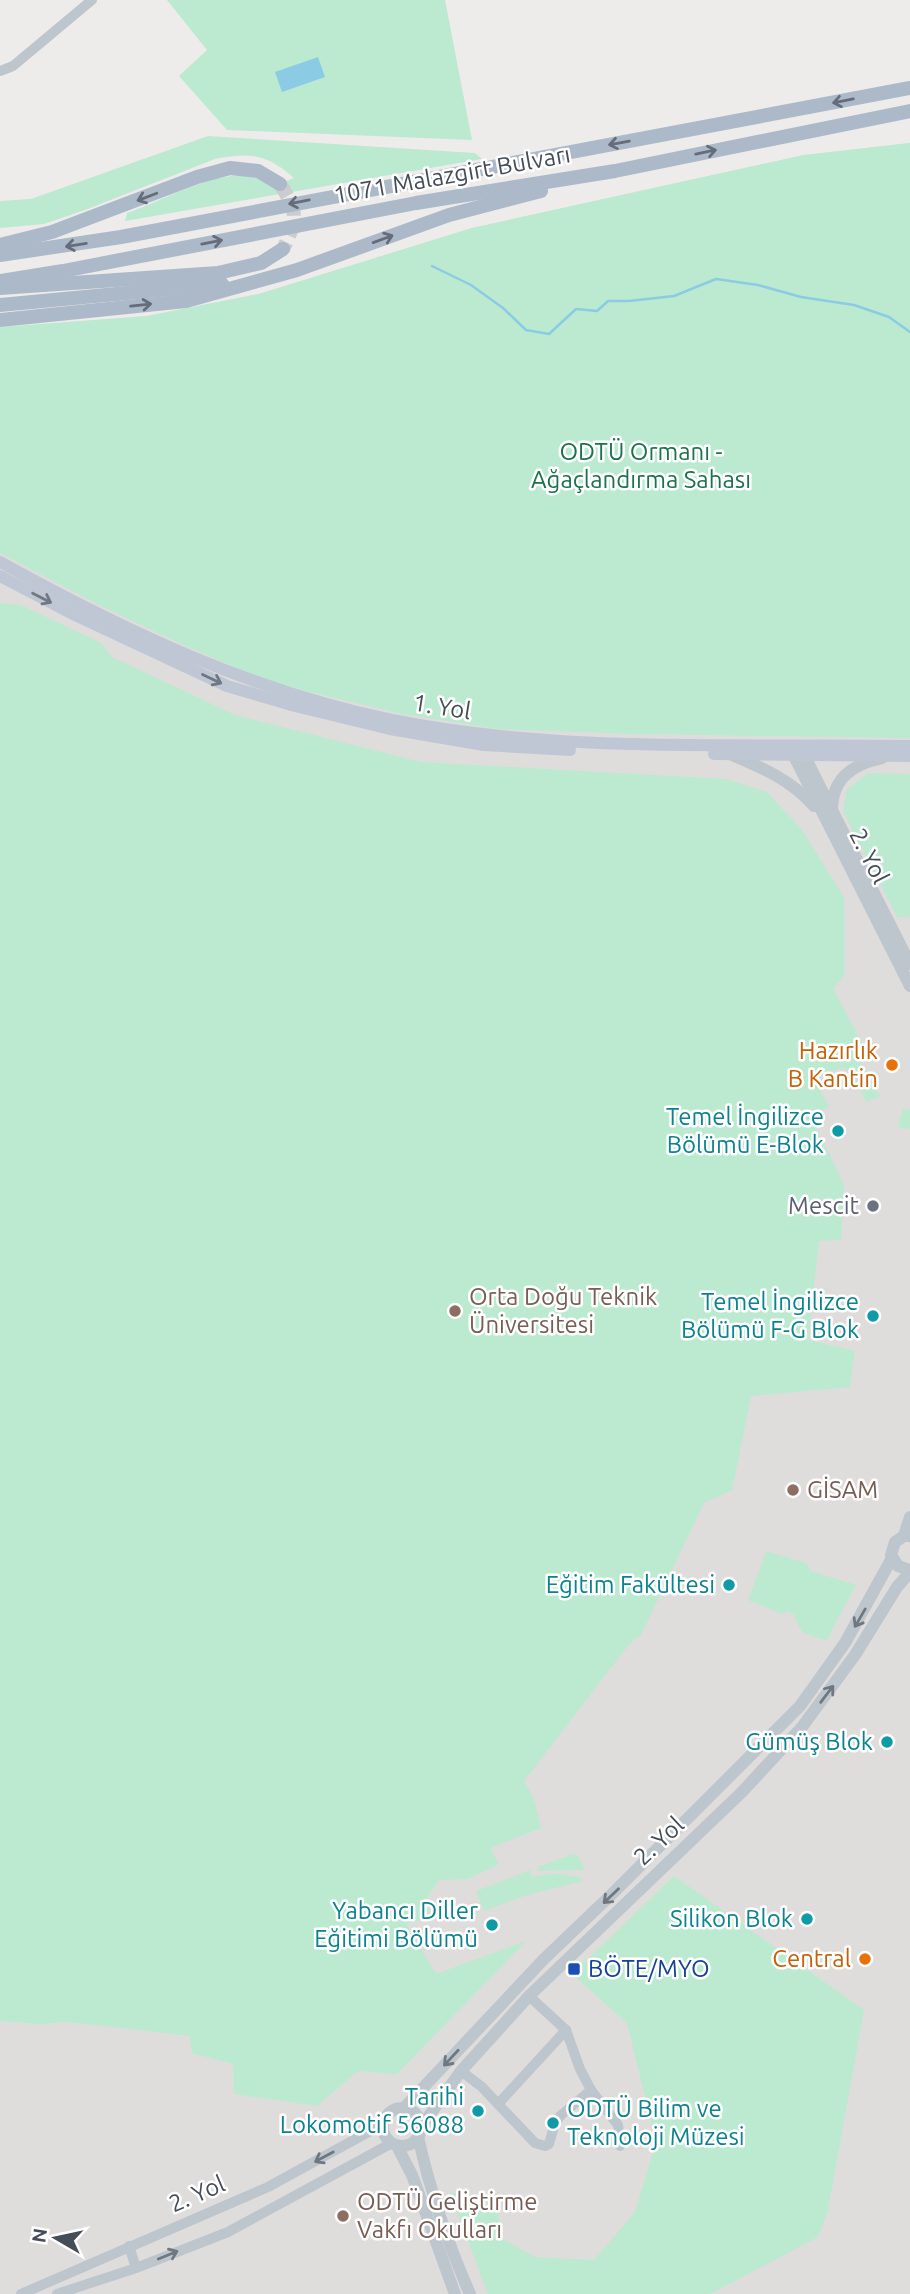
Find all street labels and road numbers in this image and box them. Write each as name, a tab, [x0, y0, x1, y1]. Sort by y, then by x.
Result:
street label: 1071 Malazgirt Bulvarı	[331, 140, 572, 209]
street label: 1. Yol	[411, 689, 473, 724]
street label: 2. Yol	[844, 824, 895, 888]
street label: 2. Yol	[628, 1811, 689, 1870]
street label: 2. Yol	[165, 2170, 229, 2217]

